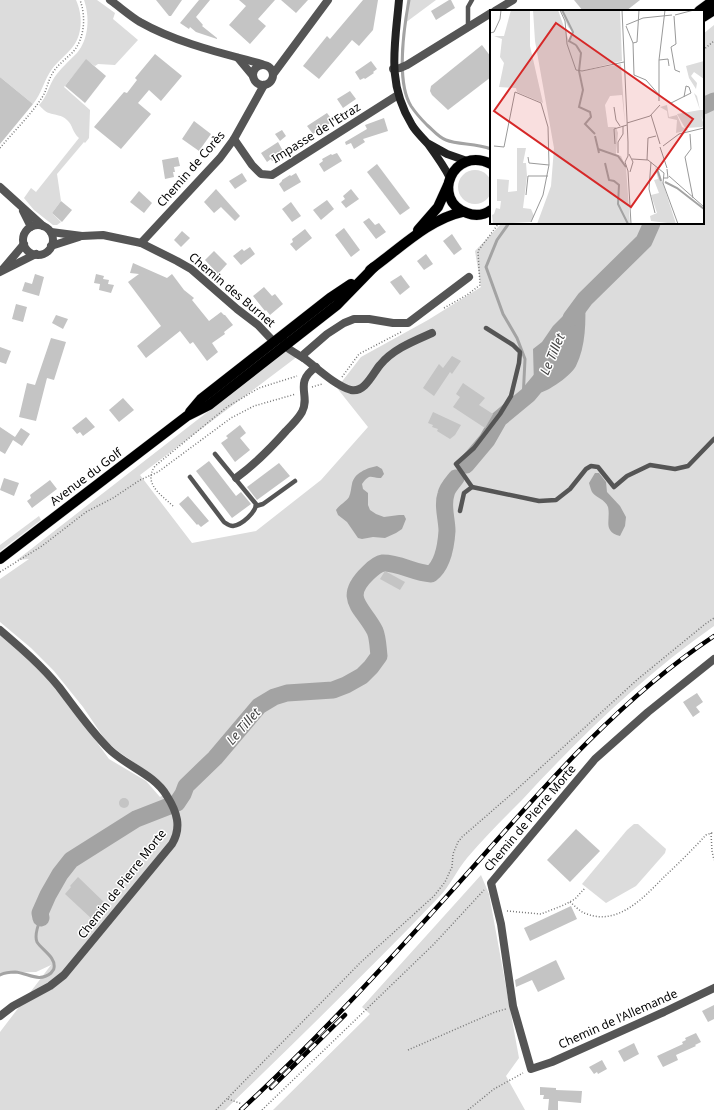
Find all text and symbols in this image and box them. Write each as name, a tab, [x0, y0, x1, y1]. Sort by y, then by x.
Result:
inset map	[490, 10, 704, 224]
street label: Impasse de l'Etraz	[268, 98, 364, 167]
street label: Chemin de Corès	[153, 127, 229, 210]
street label: Chemin des Burnet	[185, 248, 280, 331]
water label: Le Tillet	[535, 330, 569, 378]
street label: Avenue du Golf	[46, 443, 126, 509]
water label: Le Tillet	[222, 703, 264, 748]
street label: Chemin de Pierre Morte	[480, 760, 580, 875]
street label: Chemin de Pierre Morte	[73, 825, 170, 942]
street label: Chemin de l'Allemande	[555, 984, 680, 1053]

